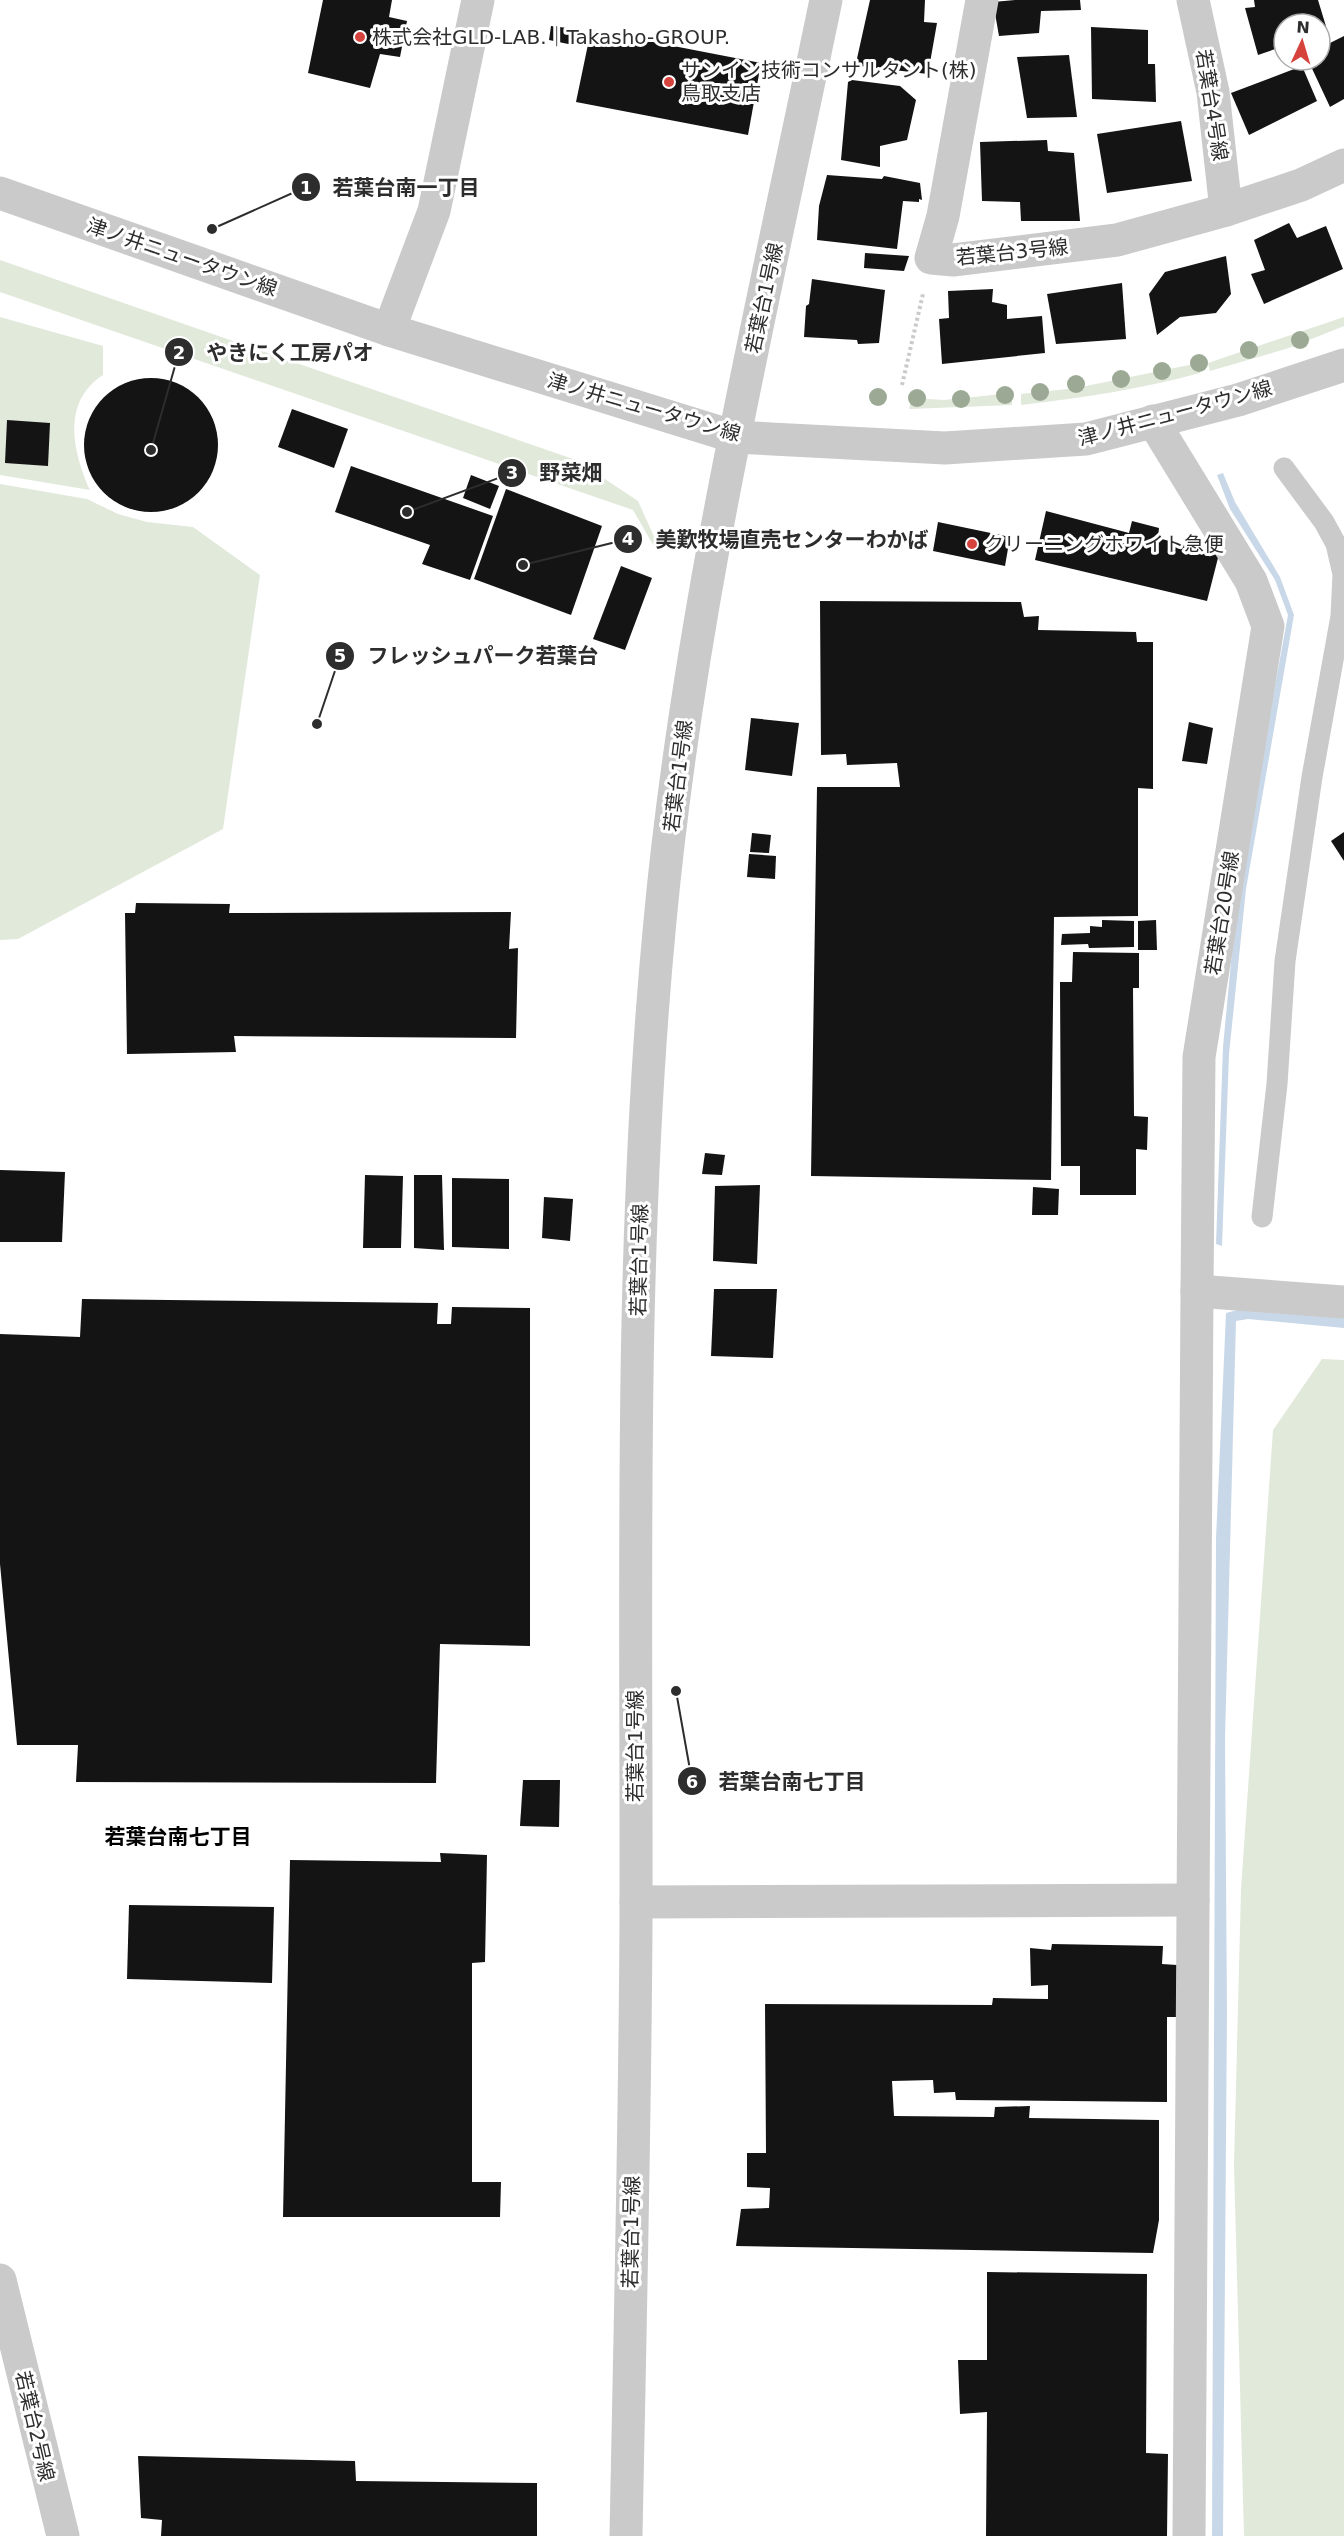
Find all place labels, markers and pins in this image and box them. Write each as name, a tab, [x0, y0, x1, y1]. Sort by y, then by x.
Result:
place label: 株式会社GLD-LAB.｜Takasho-GROUP.	[372, 25, 730, 49]
marker: 株式会社GLD-LAB.｜Takasho-GROUP.	[353, 30, 367, 44]
place label: サンイン技術コンサルタント(株) 鳥取支店	[681, 58, 977, 105]
marker: サンイン技術コンサルタント(株) 鳥取支店	[662, 75, 676, 89]
callout: 若葉台南一丁目	[291, 168, 492, 207]
callout: やきにく工房パオ	[164, 333, 386, 372]
callout: 野菜畑	[497, 454, 614, 493]
callout: 美歎牧場直売センターわかば	[613, 520, 940, 559]
place label: クリーニングホワイト急便	[984, 532, 1224, 556]
marker: クリーニングホワイト急便	[965, 537, 979, 551]
callout: フレッシュパーク若葉台	[325, 636, 610, 675]
callout: 若葉台南七丁目	[677, 1762, 878, 1801]

